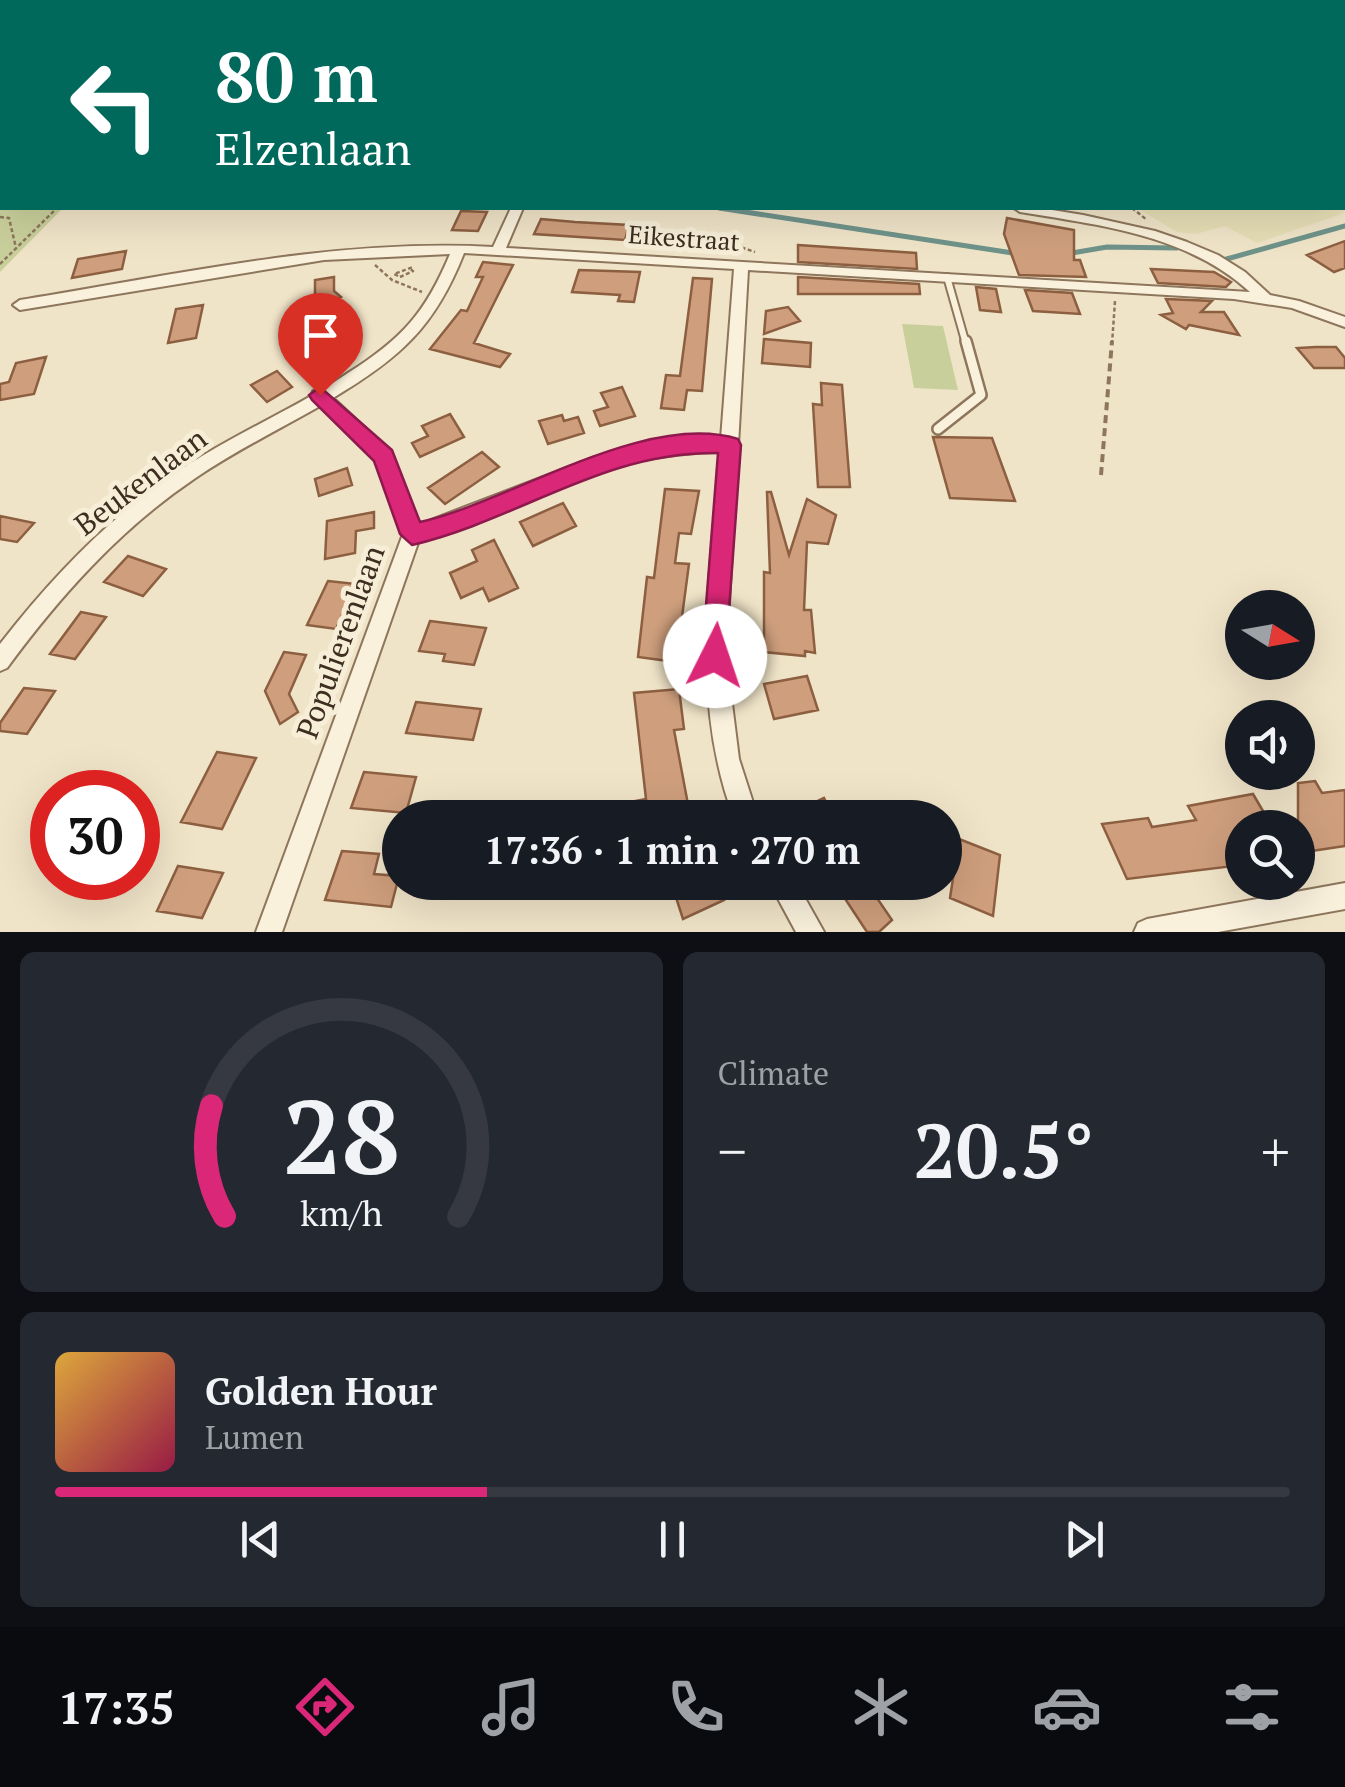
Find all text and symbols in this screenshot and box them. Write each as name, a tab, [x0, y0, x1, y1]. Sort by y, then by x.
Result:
text: 80 m	[215, 29, 378, 122]
icon: left	[50, 40, 180, 170]
text: Elzenlaan	[215, 118, 411, 178]
street label: Eikestraat	[627, 217, 741, 258]
pin	[278, 293, 363, 396]
icon: arrive	[293, 308, 348, 363]
street label: Beukenlaan	[66, 418, 215, 544]
street label: Populierenlaan	[287, 540, 394, 744]
north arrow	[1225, 590, 1315, 680]
map controls	[1225, 590, 1315, 900]
position arrow	[663, 604, 767, 708]
button: sound	[1225, 700, 1315, 790]
speed limit sign: 30	[30, 770, 160, 900]
button: search	[1225, 810, 1315, 900]
text: 17:36 · 1 min · 270 m	[484, 825, 860, 875]
text: Climate	[718, 1052, 829, 1094]
text: 28	[282, 1066, 400, 1204]
text: 20.5°	[914, 1100, 1094, 1199]
text: −	[718, 1114, 747, 1187]
text: +	[1261, 1114, 1290, 1187]
text: km/h	[300, 1189, 383, 1236]
text: Golden Hour	[205, 1366, 437, 1416]
text: Lumen	[205, 1416, 304, 1458]
icon: previous	[233, 1512, 288, 1567]
icon: pause	[645, 1512, 700, 1567]
icon: next	[1057, 1512, 1112, 1567]
icon: directions	[290, 1672, 360, 1742]
icon: music	[476, 1672, 546, 1742]
icon: phone	[661, 1672, 731, 1742]
icon: climate	[846, 1672, 916, 1742]
icon: car	[1032, 1672, 1102, 1742]
icon: filters	[1217, 1672, 1287, 1742]
text: 17:35	[58, 1677, 175, 1737]

